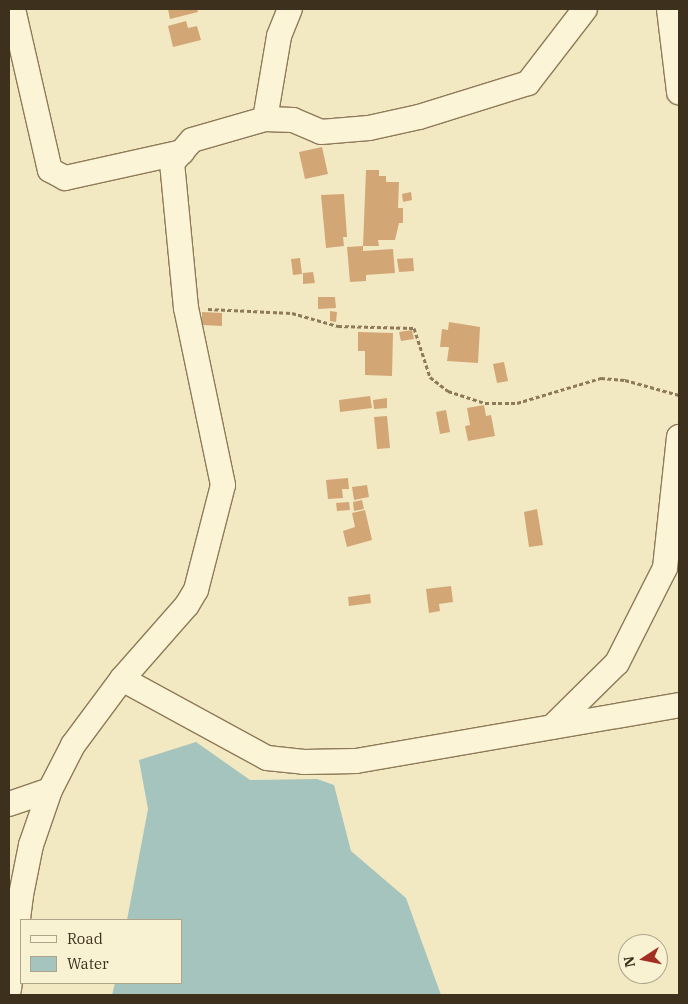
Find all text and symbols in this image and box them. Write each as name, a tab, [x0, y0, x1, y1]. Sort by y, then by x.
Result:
legend	[20, 919, 182, 984]
text: Road	[67, 929, 103, 948]
north arrow	[618, 934, 668, 984]
text: Water	[67, 954, 109, 973]
text: N	[619, 955, 639, 969]

